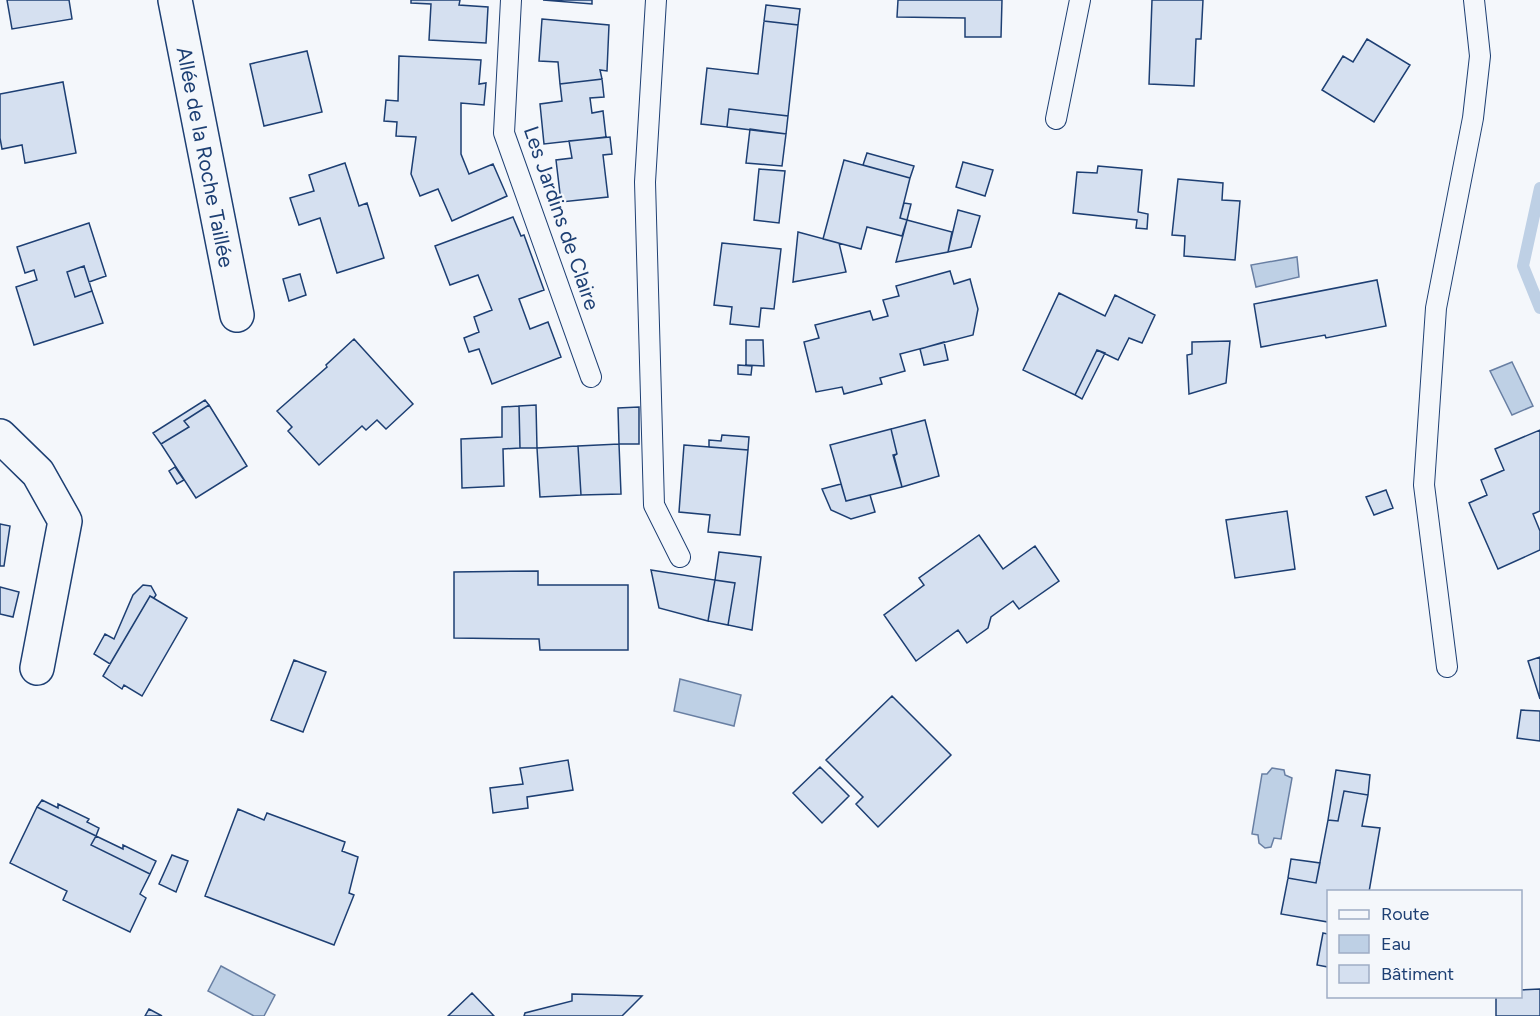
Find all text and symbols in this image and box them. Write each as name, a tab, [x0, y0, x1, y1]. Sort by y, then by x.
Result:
street label: Allée de la Roche Taillée	[172, 45, 240, 269]
street label: Les Jardins de Claire	[519, 123, 605, 313]
legend	[1327, 890, 1522, 998]
text: Route	[1381, 903, 1430, 925]
text: Eau	[1381, 933, 1411, 955]
text: Bâtiment	[1381, 963, 1454, 985]

